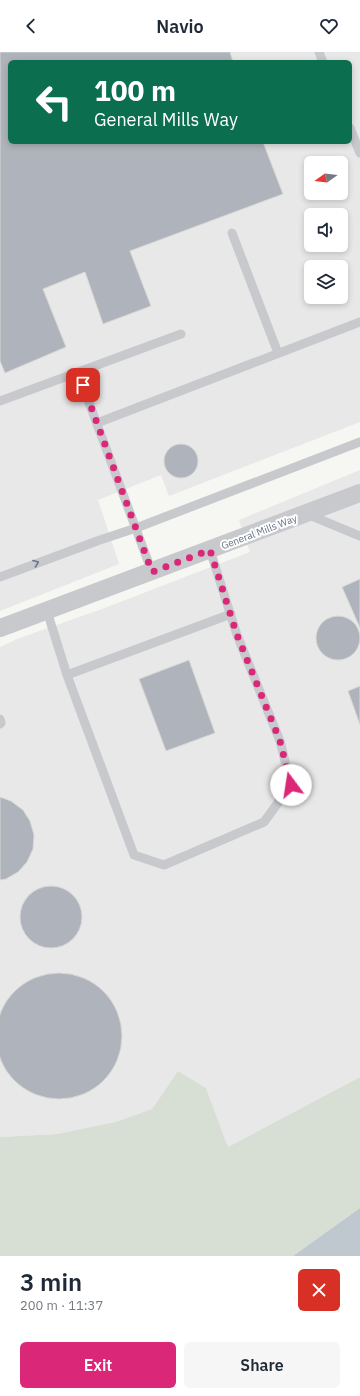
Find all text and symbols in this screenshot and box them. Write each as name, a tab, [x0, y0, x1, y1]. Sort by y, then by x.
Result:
icon: back	[20, 15, 42, 37]
text: Navio	[156, 15, 204, 38]
icon: heart	[318, 15, 340, 37]
text: 100 m	[94, 72, 176, 109]
icon: left	[28, 76, 80, 128]
text: General Mills Way	[94, 108, 238, 131]
north arrow	[304, 156, 348, 200]
map controls	[304, 156, 348, 304]
button: sound	[304, 208, 348, 252]
button: layers	[304, 260, 348, 304]
pin	[66, 368, 100, 402]
icon: arrive	[72, 374, 94, 396]
street label: General Mills Way	[219, 512, 299, 552]
one-way arrow	[33, 559, 40, 567]
position arrow	[270, 764, 312, 806]
text: 3 min	[20, 1266, 82, 1298]
button: close	[298, 1269, 340, 1311]
text: 200 m · 11:37	[20, 1297, 103, 1314]
button: Exit	[20, 1342, 176, 1388]
button: Share	[184, 1342, 340, 1388]

